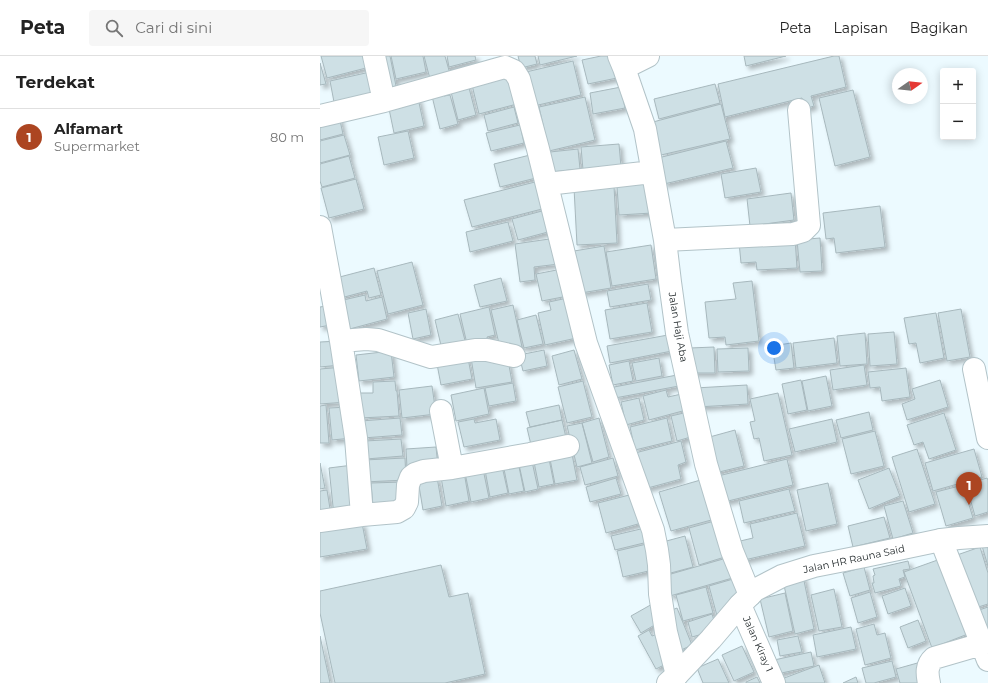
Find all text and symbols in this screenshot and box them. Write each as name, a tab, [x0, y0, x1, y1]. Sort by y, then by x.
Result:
search box	[89, 10, 369, 46]
text: Peta	[20, 16, 65, 39]
icon: search	[103, 17, 125, 39]
text: Cari di sini	[135, 18, 212, 37]
text: Peta	[780, 19, 812, 37]
text: Lapisan	[834, 19, 888, 37]
text: Bagikan	[910, 19, 968, 37]
north arrow	[892, 68, 928, 104]
map controls	[940, 68, 976, 140]
button: +	[940, 68, 976, 104]
text: Terdekat	[16, 72, 95, 92]
button: −	[940, 104, 976, 140]
text: Alfamart	[54, 119, 123, 138]
text: 1	[26, 129, 32, 145]
text: 80 m	[270, 129, 304, 145]
text: Supermarket	[54, 138, 140, 154]
street label: Jalan Haji Aba	[665, 290, 691, 363]
your location	[764, 338, 784, 358]
pin: 1	[956, 472, 982, 505]
street label: Jalan HR Rauna Said	[801, 542, 906, 576]
street label: Jalan Kiray 1	[740, 613, 776, 674]

